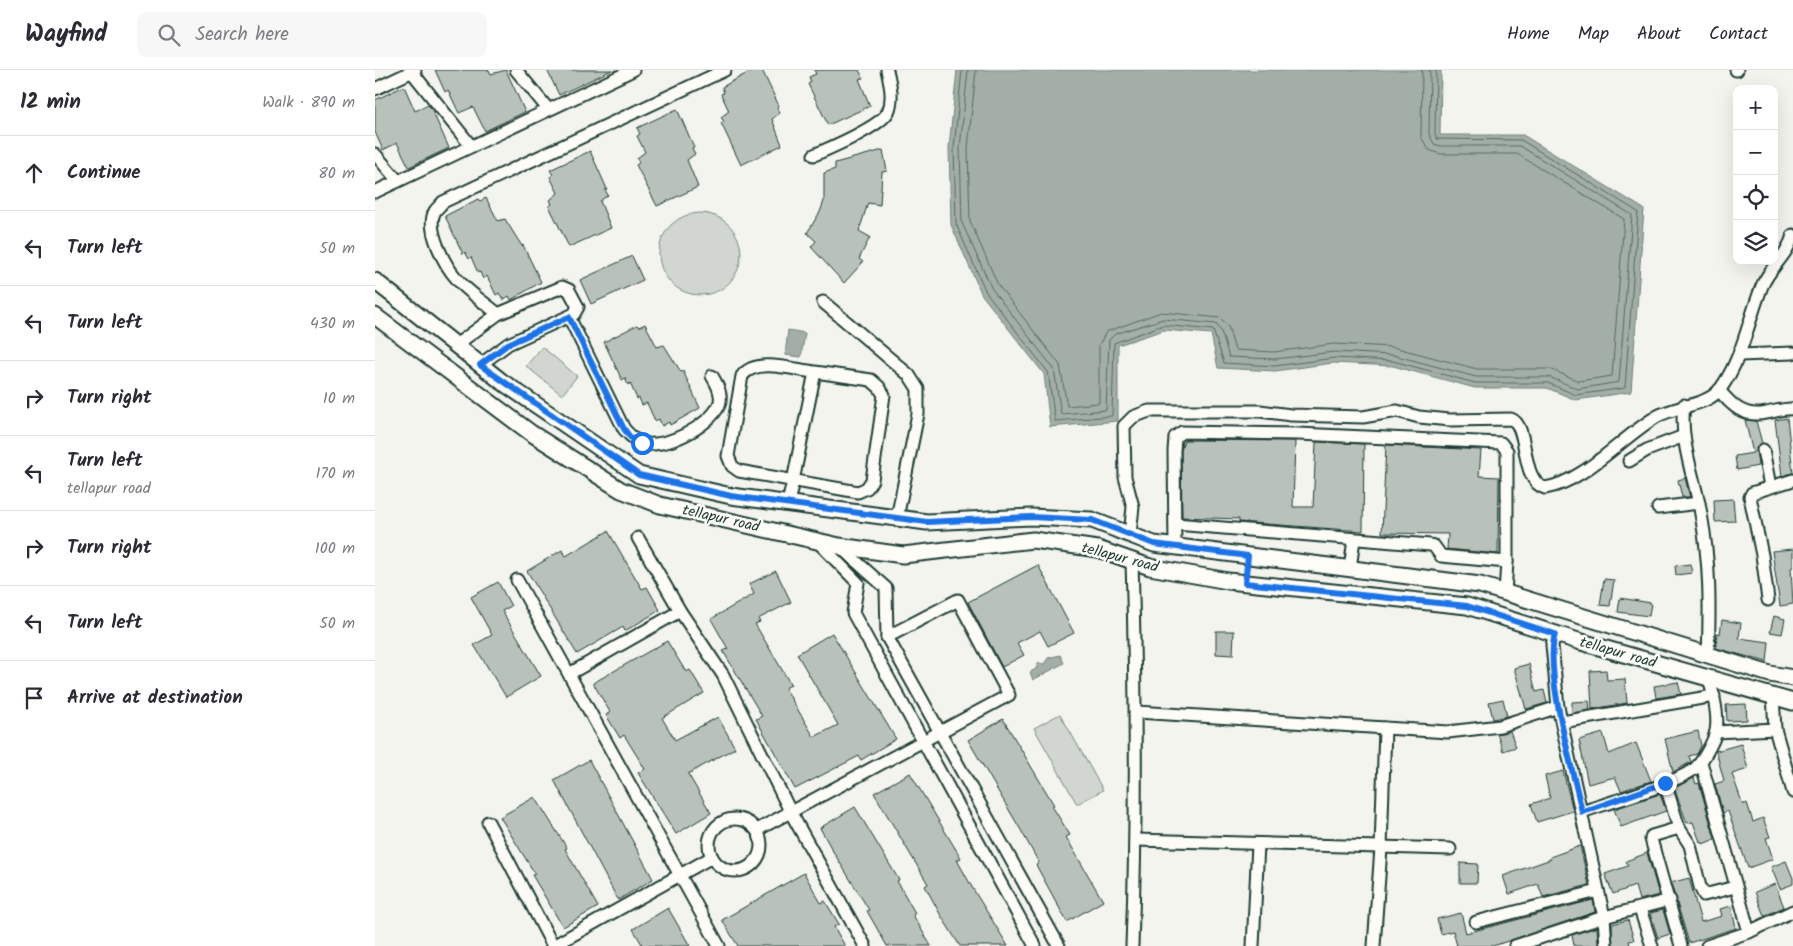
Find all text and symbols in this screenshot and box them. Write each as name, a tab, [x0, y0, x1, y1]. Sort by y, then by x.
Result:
search box	[137, 12, 487, 57]
text: Wayfind	[25, 15, 107, 54]
text: Search here	[195, 20, 289, 50]
text: Home	[1507, 20, 1550, 49]
text: Map	[1578, 20, 1609, 49]
text: About	[1637, 20, 1681, 49]
text: Contact	[1709, 20, 1768, 49]
icon: search	[155, 21, 183, 49]
map controls	[1733, 85, 1778, 265]
button: +	[1733, 85, 1778, 130]
text: 12 min	[20, 86, 81, 119]
text: Walk · 890 m	[262, 90, 355, 115]
button: −	[1733, 130, 1778, 175]
text: Continue	[67, 158, 140, 188]
icon: ahead	[20, 159, 48, 187]
text: 80 m	[318, 161, 355, 186]
button: locate	[1733, 175, 1778, 220]
button: layers	[1733, 220, 1778, 265]
text: Turn left	[67, 233, 142, 263]
icon: left	[20, 234, 48, 262]
text: 50 m	[319, 236, 355, 261]
text: Turn left	[67, 308, 142, 338]
icon: left	[20, 309, 48, 337]
text: 430 m	[310, 311, 355, 336]
text: Turn right	[67, 383, 152, 413]
icon: right	[20, 384, 48, 412]
text: 10 m	[323, 386, 355, 411]
route start	[631, 432, 654, 455]
text: Turn left	[67, 446, 142, 476]
icon: left	[20, 459, 48, 487]
text: 170 m	[315, 461, 355, 486]
text: tellapur road	[67, 476, 151, 501]
street label: tellapur road	[680, 498, 762, 540]
text: Turn right	[67, 533, 152, 563]
icon: right	[20, 534, 48, 562]
text: 100 m	[315, 536, 355, 561]
street label: tellapur road	[1079, 536, 1162, 580]
text: Turn left	[67, 608, 142, 638]
icon: left	[20, 609, 48, 637]
text: 50 m	[319, 611, 355, 636]
street label: tellapur road	[1577, 631, 1660, 676]
text: Arrive at destination	[67, 683, 243, 713]
icon: arrive	[20, 684, 48, 712]
route end	[1654, 772, 1677, 795]

